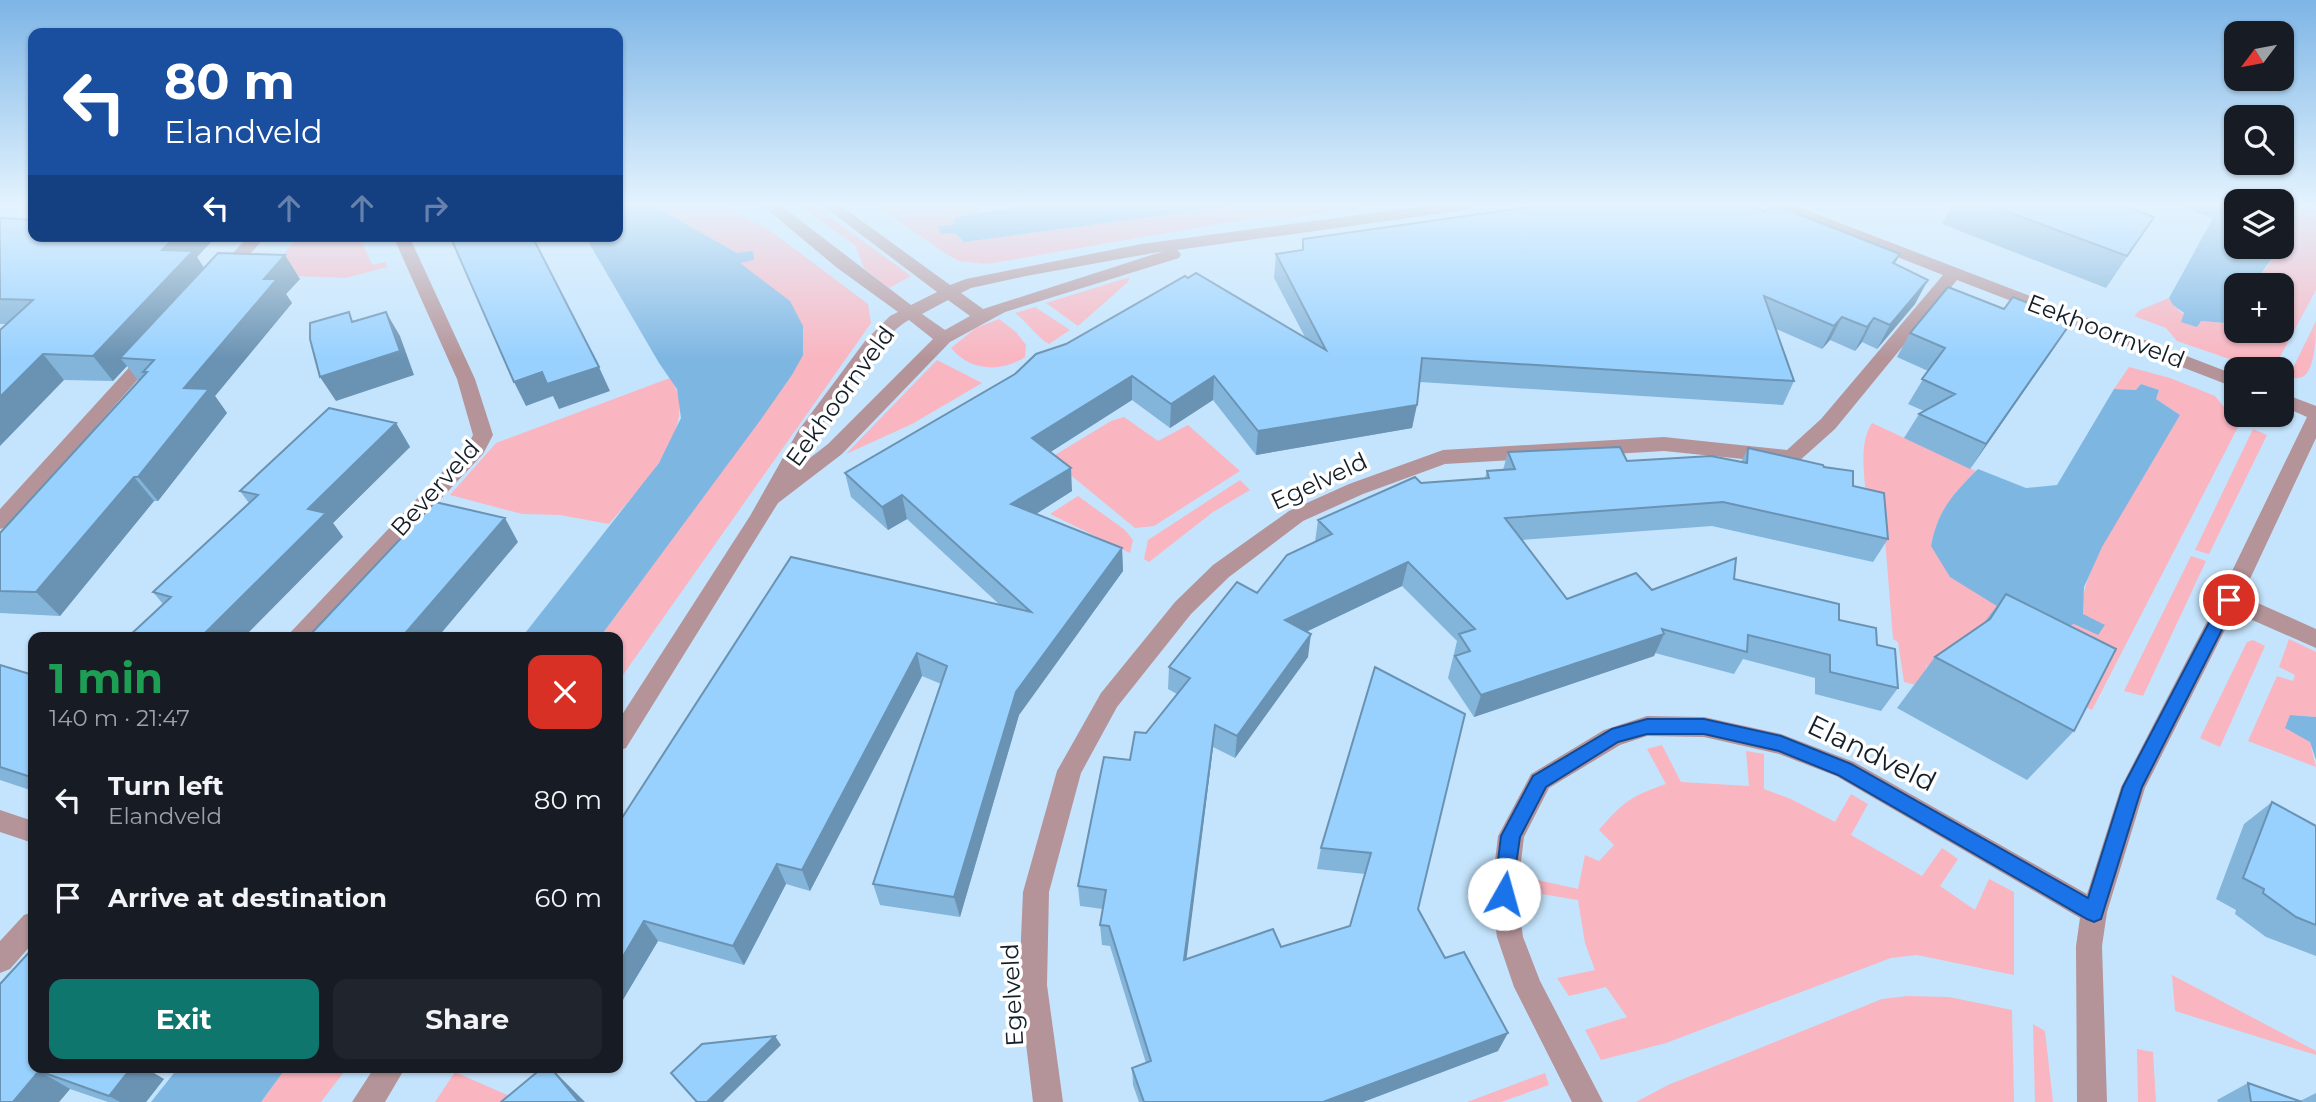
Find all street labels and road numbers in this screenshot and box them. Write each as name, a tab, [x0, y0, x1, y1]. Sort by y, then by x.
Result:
street label: Eekhoornveld	[2023, 288, 2189, 374]
street label: Eekhoornveld	[779, 320, 901, 472]
street label: Beverveld	[384, 434, 486, 542]
street label: Egelveld	[1266, 446, 1372, 516]
street label: Elandveld	[1802, 707, 1942, 799]
street label: Egelveld	[995, 943, 1029, 1047]

